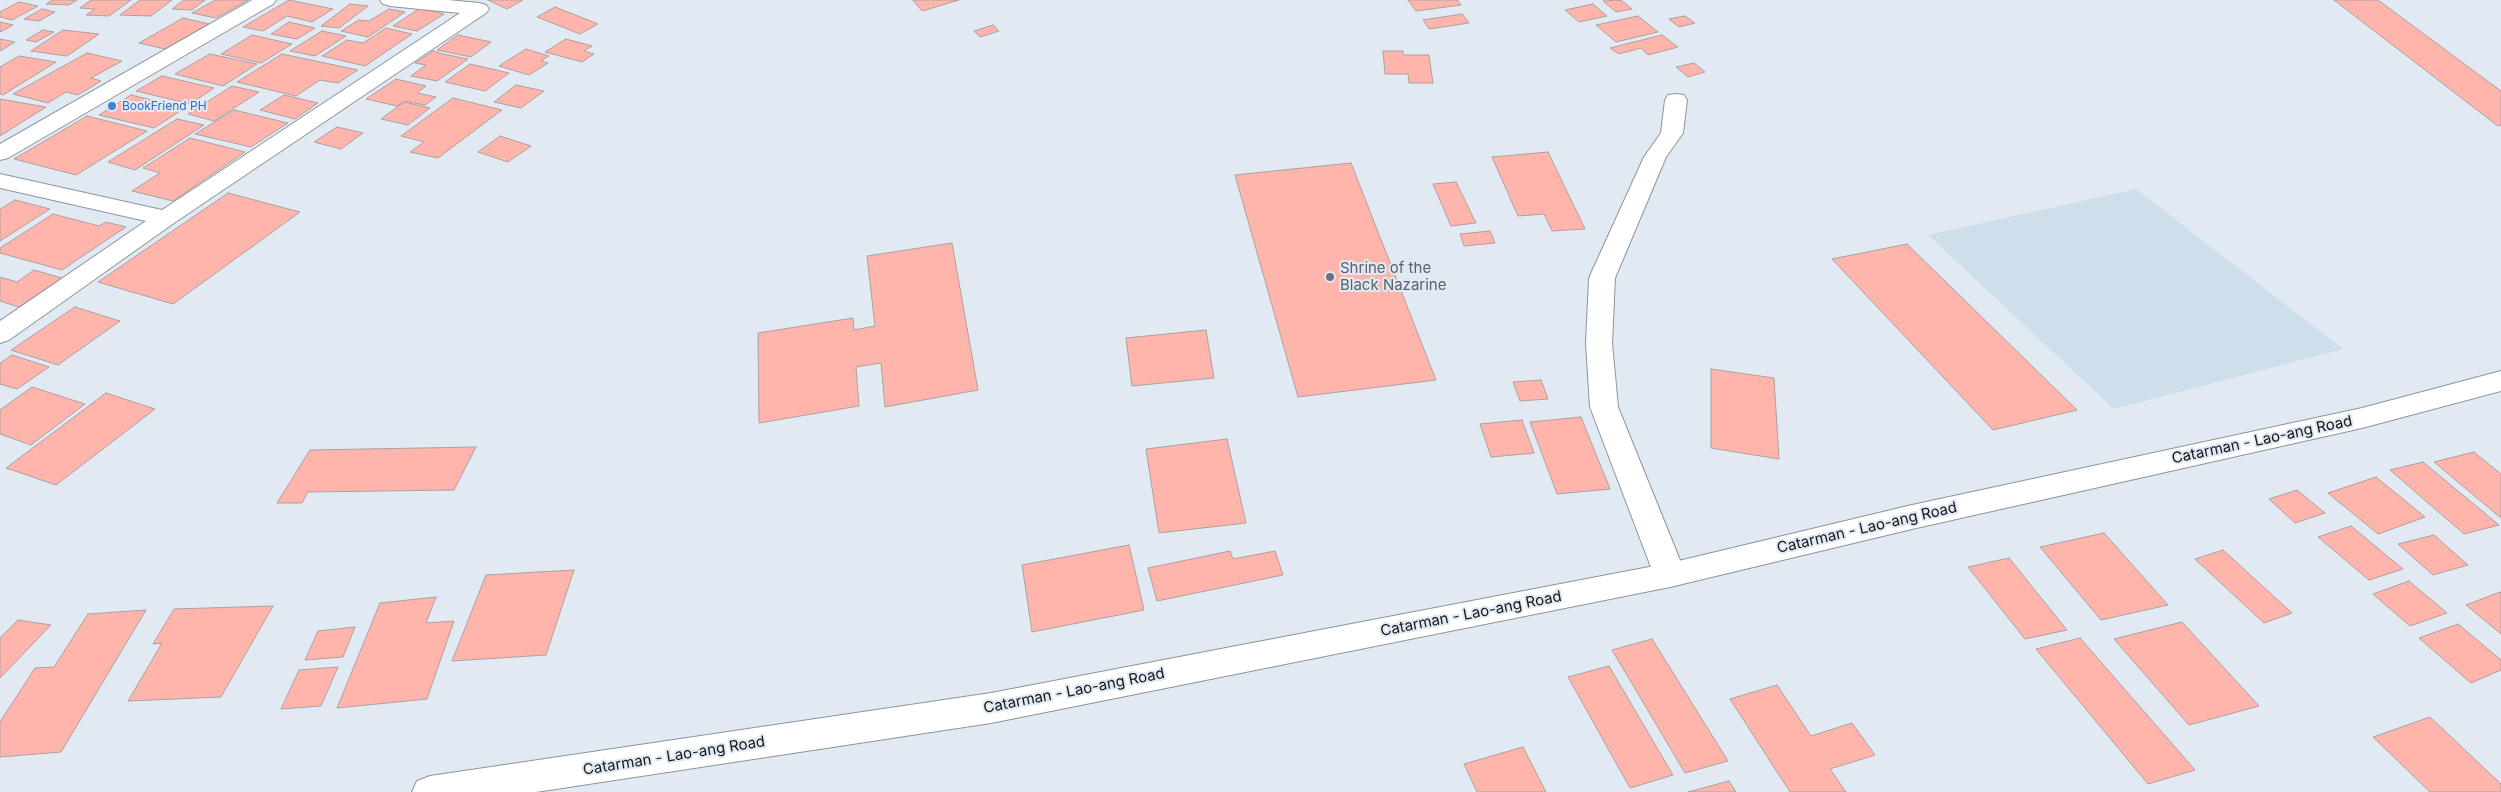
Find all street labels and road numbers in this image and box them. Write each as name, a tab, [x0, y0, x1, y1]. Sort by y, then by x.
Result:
street label: Catarman - Lao-ang Road	[2170, 412, 2354, 468]
street label: Catarman - Lao-ang Road	[1775, 499, 1959, 557]
street label: Catarman - Lao-ang Road	[1379, 588, 1563, 640]
street label: Catarman - Lao-ang Road	[982, 665, 1166, 717]
street label: Catarman - Lao-ang Road	[582, 733, 766, 779]

